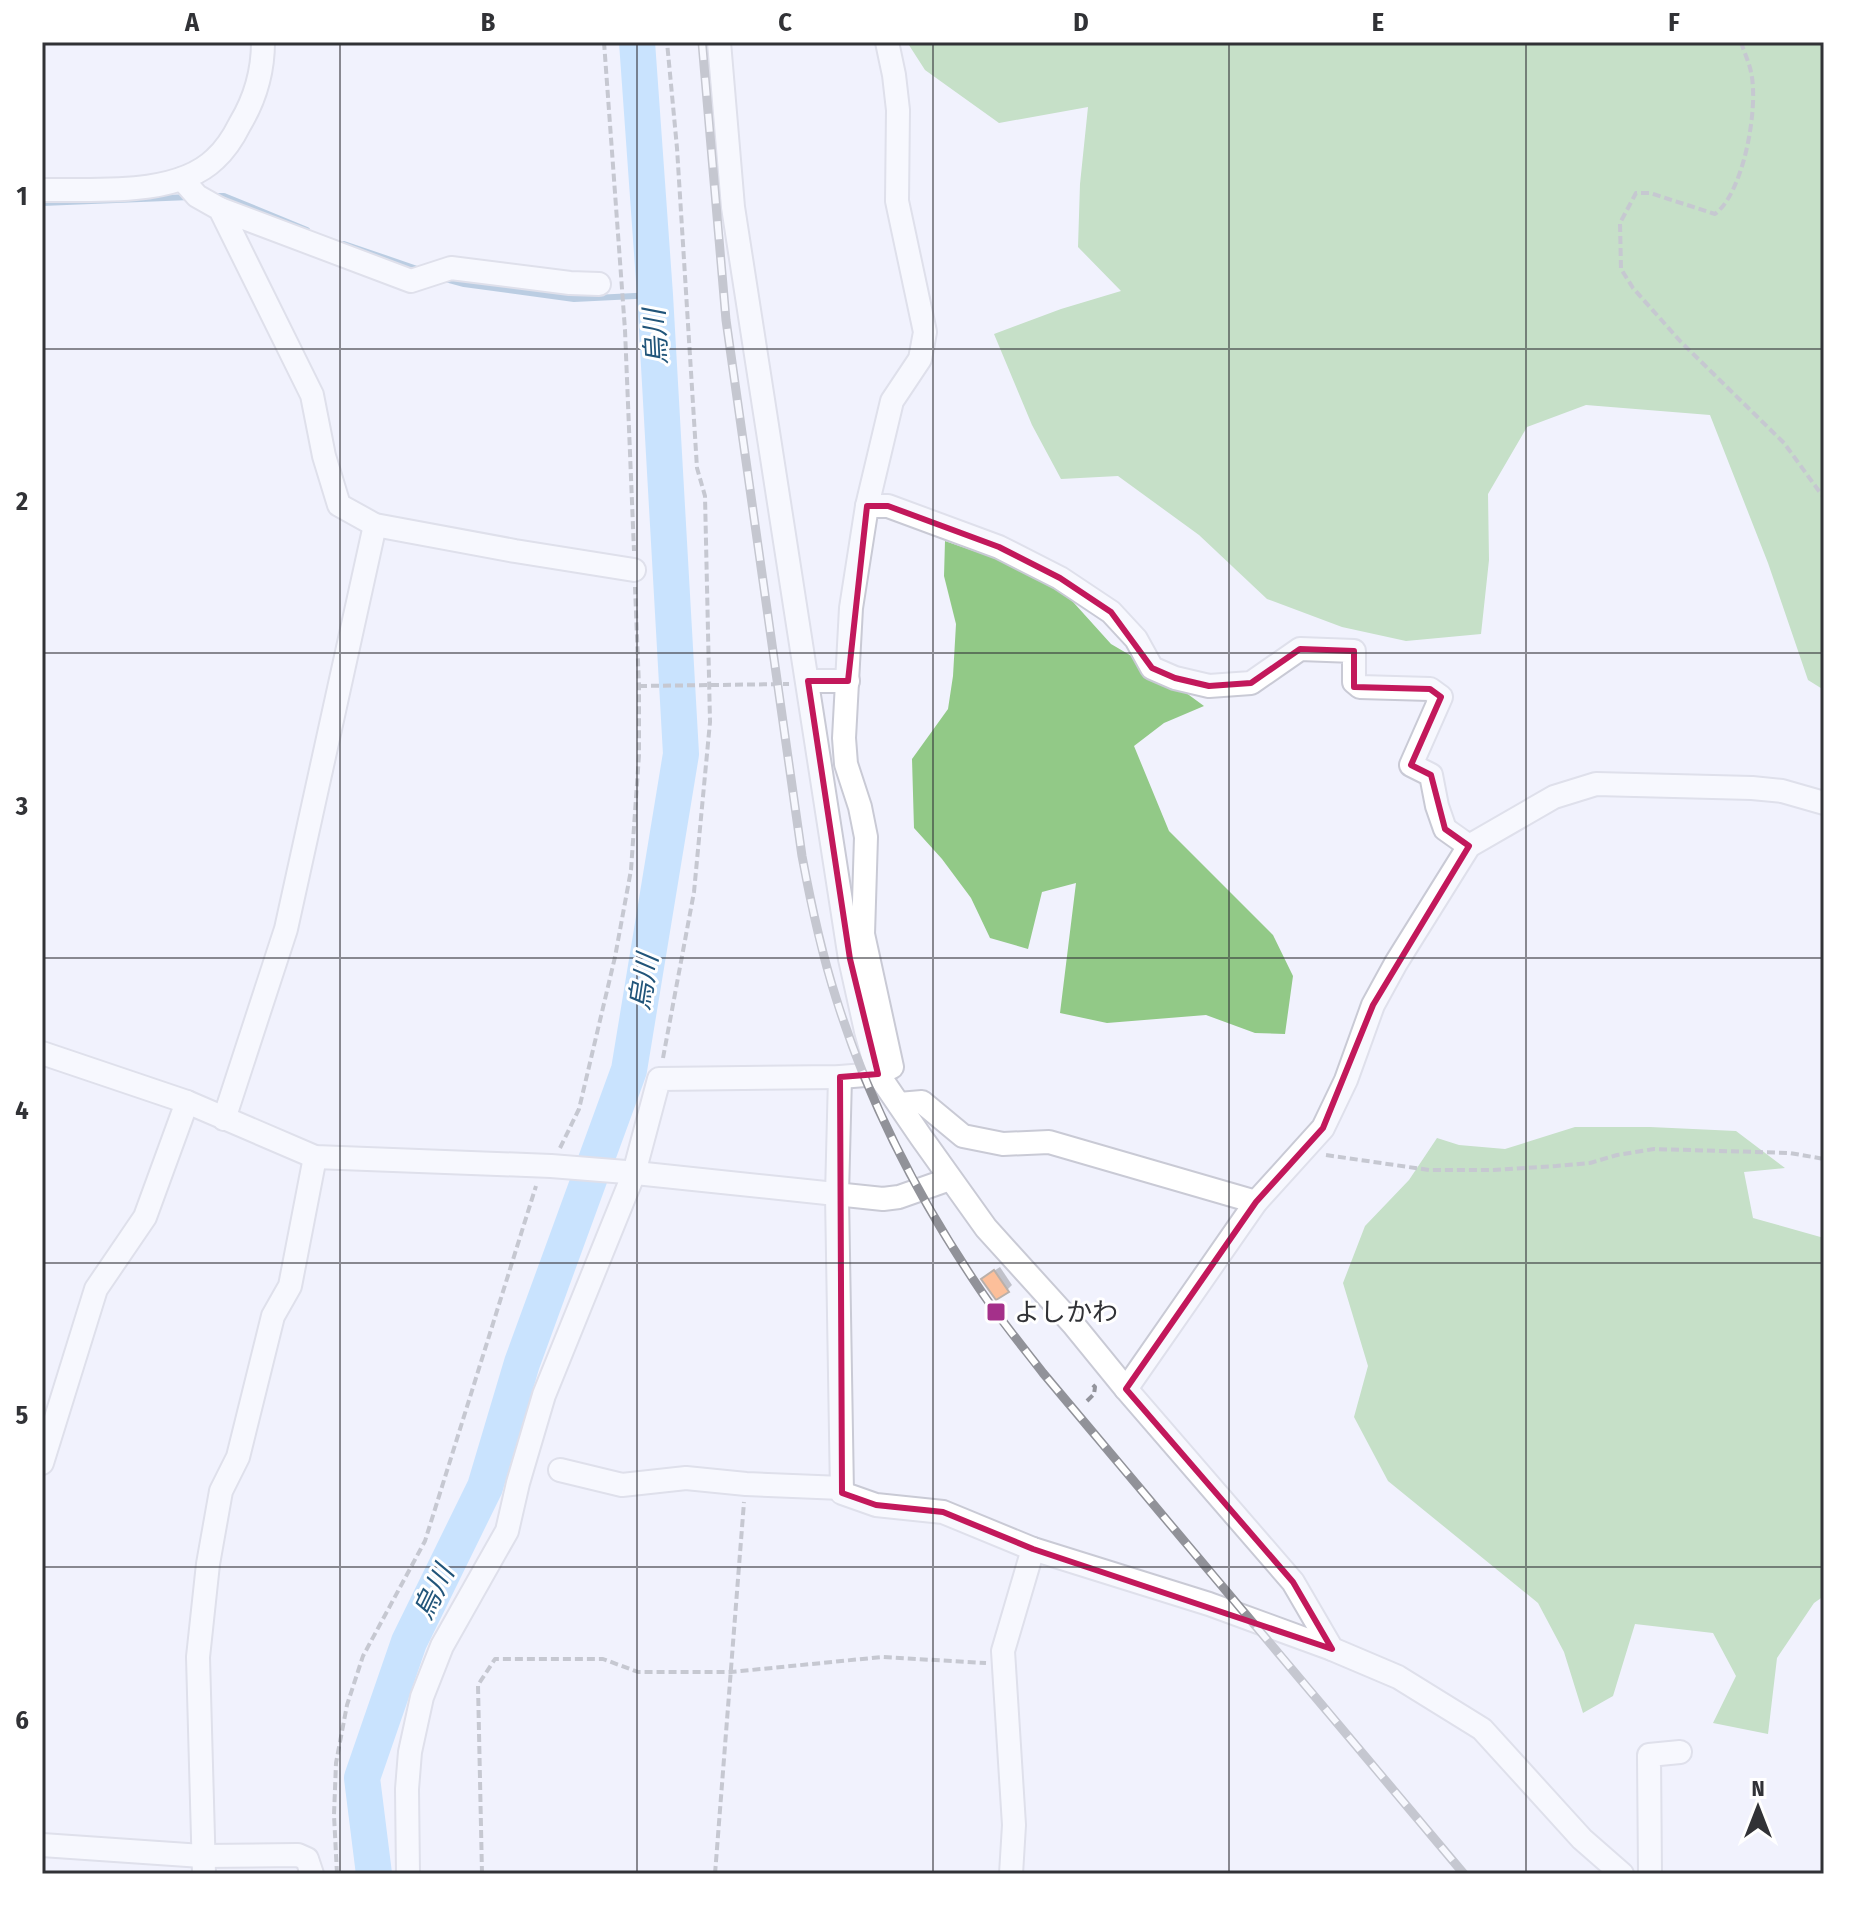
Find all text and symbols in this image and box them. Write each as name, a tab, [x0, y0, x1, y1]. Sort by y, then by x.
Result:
text: A	[184, 7, 200, 38]
text: B	[481, 7, 496, 38]
text: C	[778, 7, 792, 38]
text: D	[1073, 7, 1089, 38]
text: E	[1372, 7, 1384, 38]
text: F	[1668, 7, 1680, 38]
text: 1	[17, 181, 28, 212]
water label: 烏川	[637, 305, 673, 366]
text: 2	[15, 486, 28, 517]
text: 3	[15, 791, 28, 822]
water label: 烏川	[623, 949, 665, 1012]
text: 4	[15, 1095, 29, 1126]
place label: よしかわ	[1014, 1297, 1118, 1328]
marker: よしかわ	[985, 1301, 1007, 1323]
text: 5	[16, 1400, 29, 1431]
water label: 烏川	[406, 1557, 462, 1625]
text: 6	[15, 1705, 29, 1736]
north arrow	[1718, 1768, 1798, 1848]
text: N	[1751, 1775, 1765, 1802]

